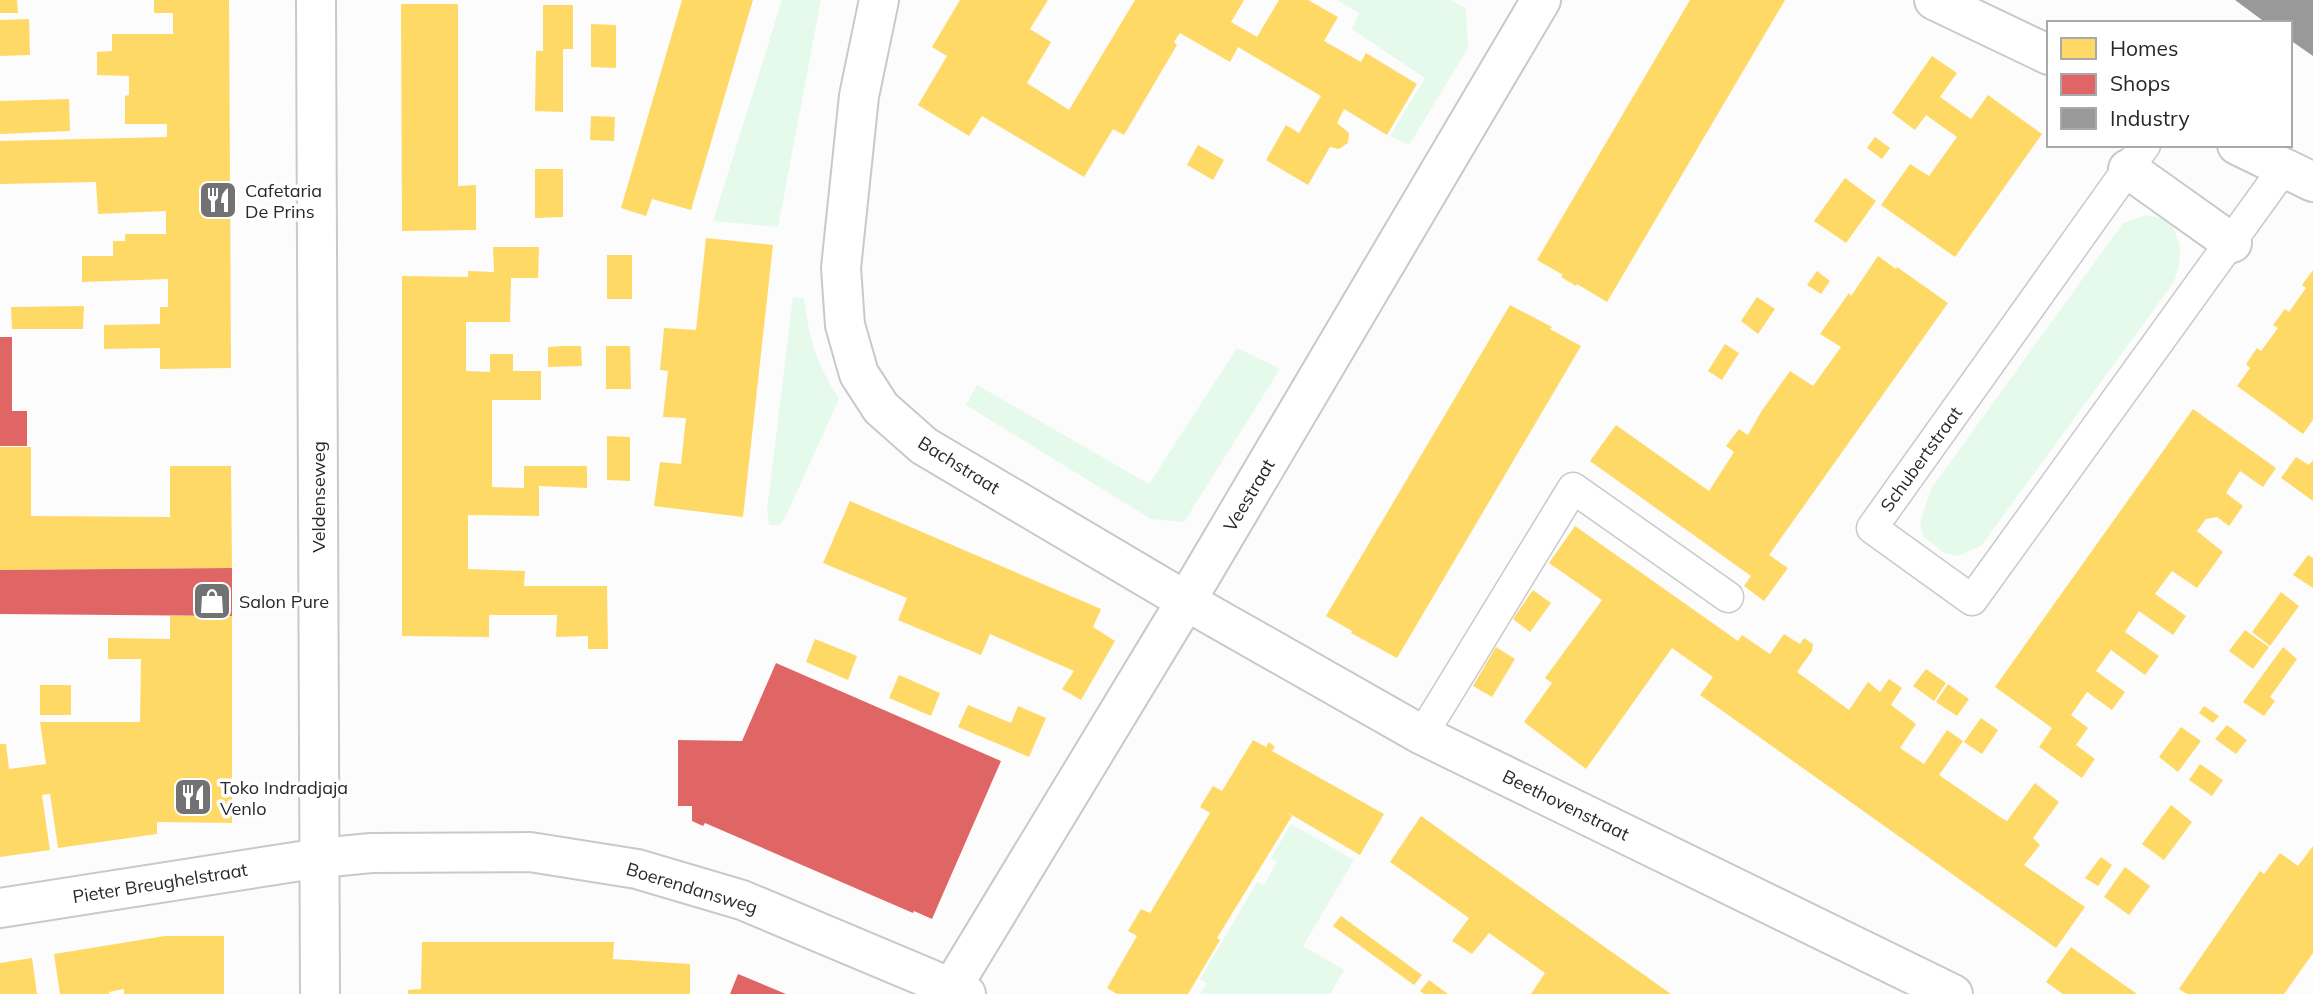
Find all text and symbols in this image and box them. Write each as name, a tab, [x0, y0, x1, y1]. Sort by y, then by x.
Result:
legend	[2047, 21, 2292, 147]
text: Homes	[2110, 35, 2178, 61]
text: Shops	[2110, 70, 2170, 96]
text: Industry	[2110, 105, 2190, 131]
restaurant icon: Cafetaria De Prins	[197, 179, 239, 221]
place label: Cafetaria De Prins	[245, 179, 322, 223]
street label: Schubertstraat	[1875, 402, 1967, 516]
street label: Bachstraat	[914, 431, 1004, 499]
street label: Veldenseweg	[307, 441, 330, 553]
street label: Veestraat	[1218, 455, 1280, 535]
shop icon: Salon Pure	[191, 580, 233, 622]
place label: Salon Pure	[239, 590, 329, 613]
street label: Beethovenstraat	[1499, 764, 1633, 846]
restaurant icon: Toko Indradjaja Venlo	[172, 776, 214, 818]
place label: Toko Indradjaja Venlo	[220, 776, 348, 820]
street label: Boerendansweg	[624, 857, 760, 919]
street label: Pieter Breughelstraat	[71, 858, 249, 908]

